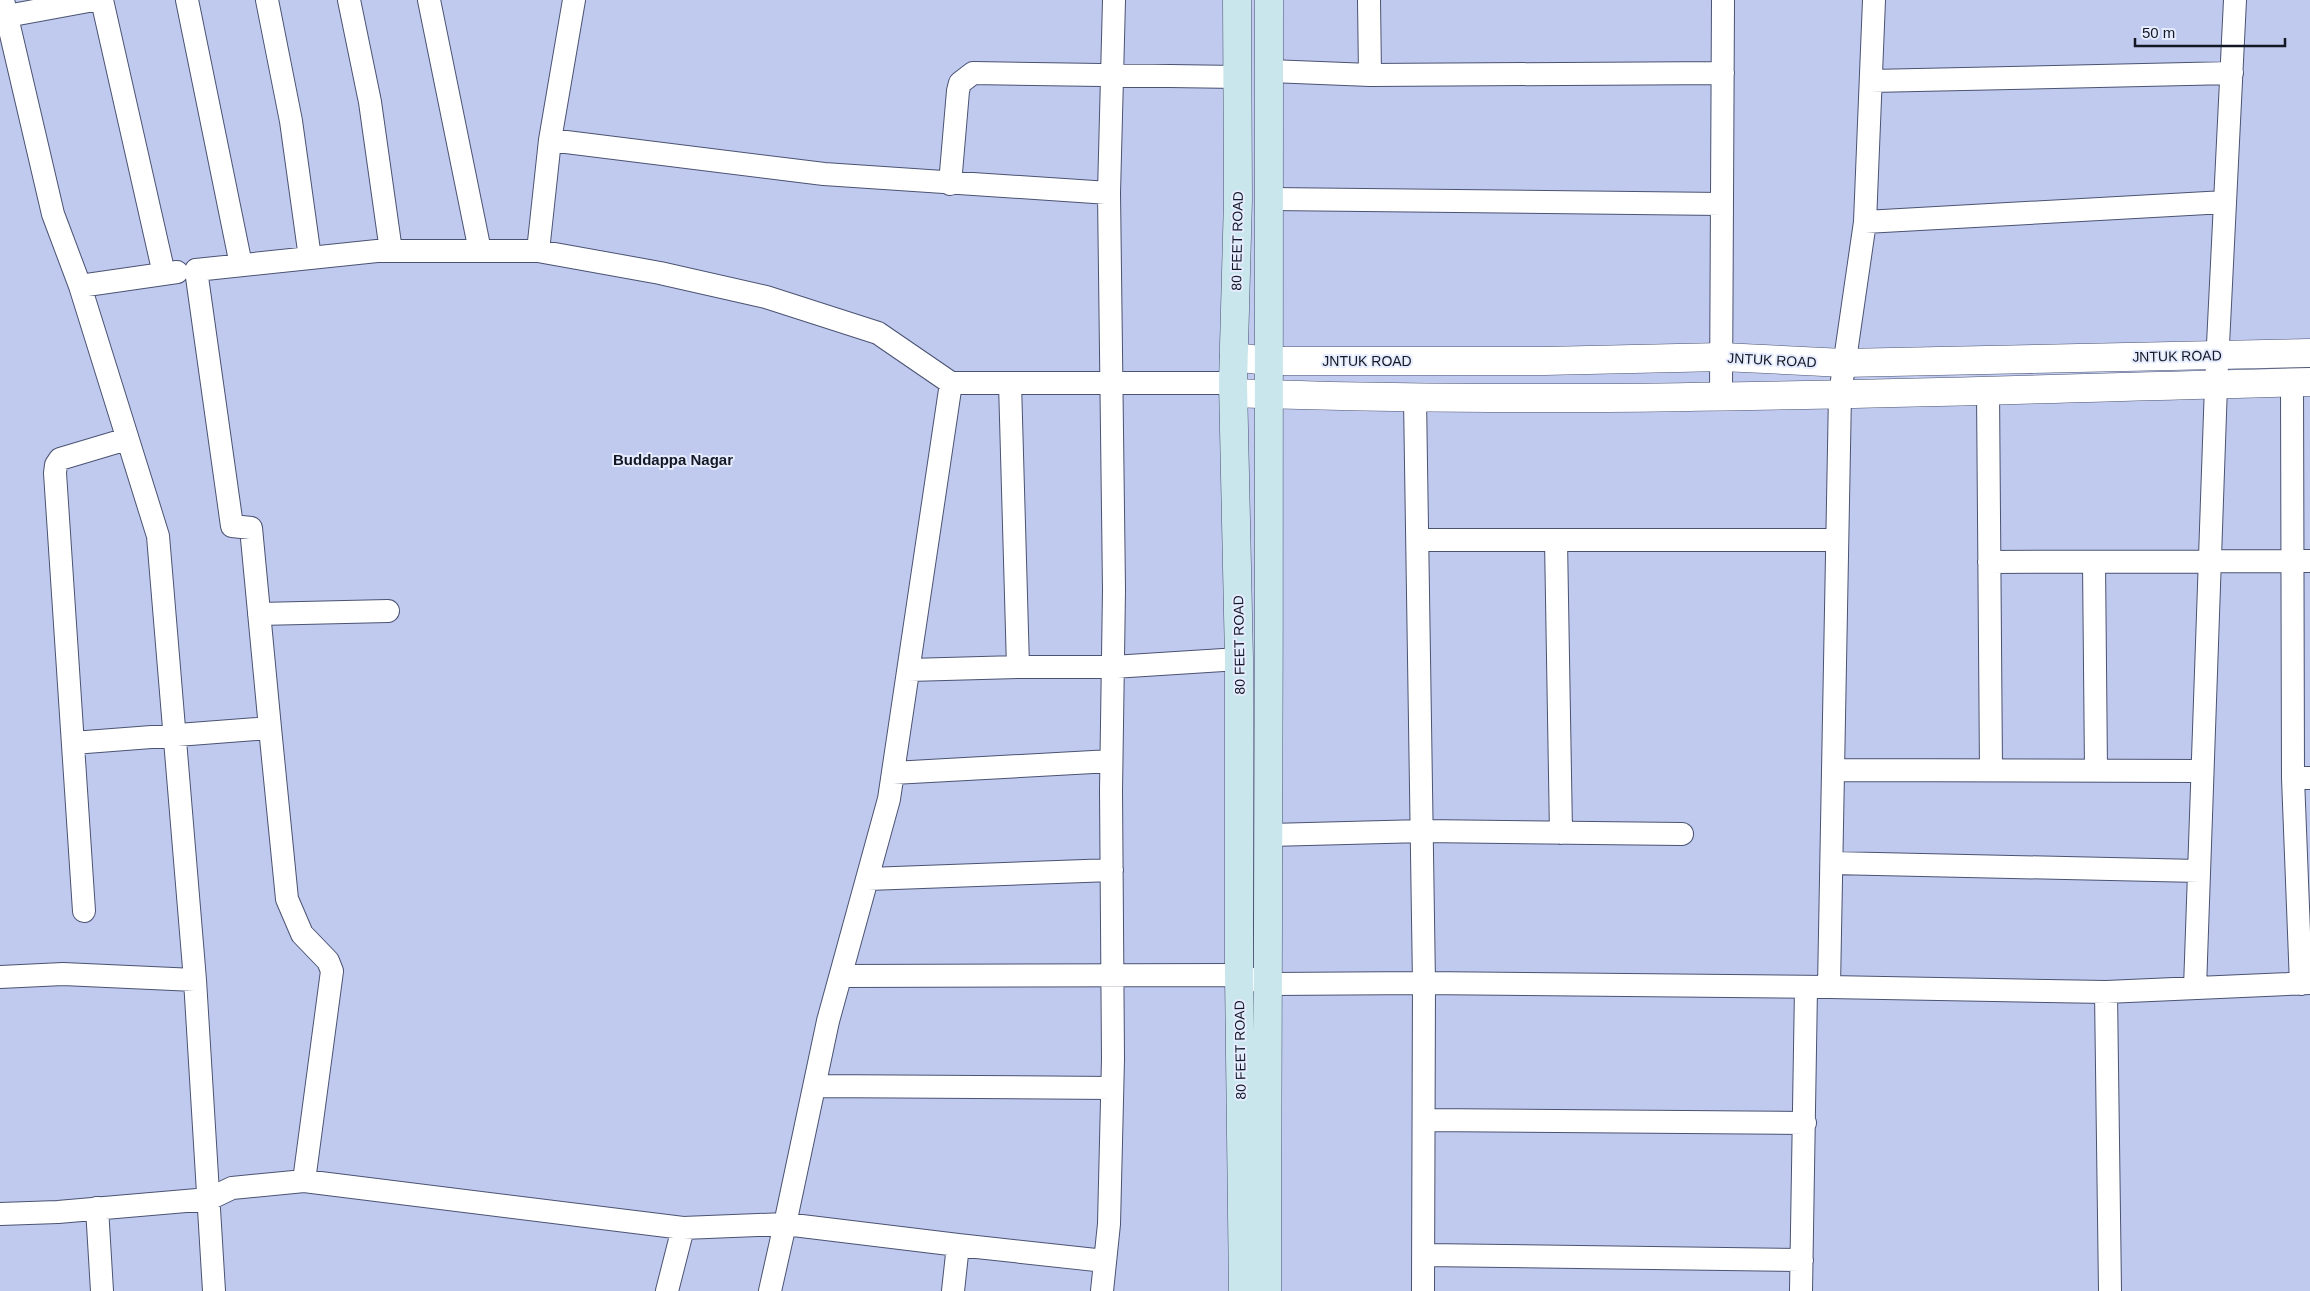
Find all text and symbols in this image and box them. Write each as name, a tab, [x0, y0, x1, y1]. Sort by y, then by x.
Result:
scale bar	[2135, 15, 2285, 47]
text: 50 m	[2142, 24, 2175, 41]
street label: 80 FEET ROAD	[1228, 191, 1246, 291]
street label: JNTUK ROAD	[2132, 347, 2222, 365]
street label: JNTUK ROAD	[1727, 350, 1817, 370]
street label: JNTUK ROAD	[1322, 353, 1412, 369]
district label: Buddappa Nagar	[613, 451, 733, 468]
street label: 80 FEET ROAD	[1230, 595, 1248, 695]
street label: 80 FEET ROAD	[1231, 1000, 1249, 1100]

